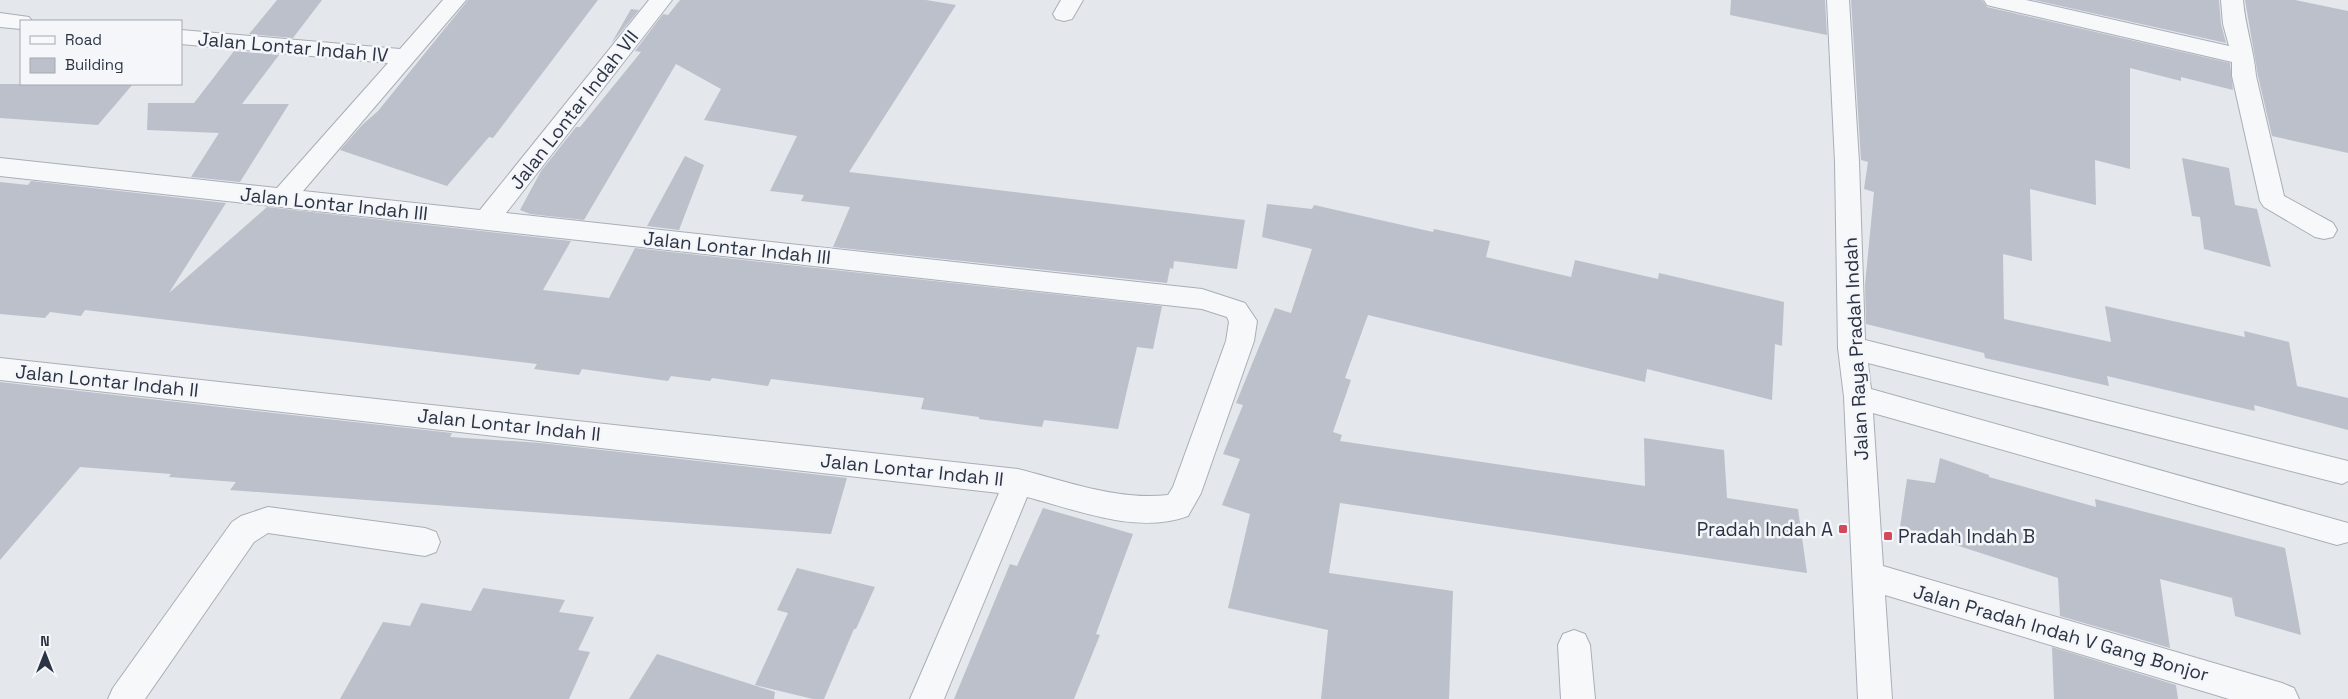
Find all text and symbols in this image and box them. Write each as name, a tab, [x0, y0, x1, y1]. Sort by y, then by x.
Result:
legend	[20, 20, 182, 85]
street label: Jalan Lontar Indah VII	[504, 25, 644, 195]
street label: Jalan Lontar Indah IV	[197, 26, 390, 68]
text: Road	[65, 30, 102, 49]
text: Building	[65, 55, 124, 74]
street label: Jalan Lontar Indah III	[239, 182, 429, 226]
street label: Jalan Lontar Indah III	[642, 226, 832, 270]
street label: Jalan Raya Pradah Indah	[1838, 237, 1874, 461]
street label: Jalan Lontar Indah II	[14, 359, 200, 403]
street label: Jalan Lontar Indah II	[416, 403, 602, 447]
street label: Jalan Lontar Indah II	[819, 448, 1005, 492]
place label: Pradah Indah A	[1697, 517, 1833, 542]
marker: Pradah Indah A	[1837, 523, 1849, 535]
place label: Pradah Indah B	[1898, 524, 2035, 549]
marker: Pradah Indah B	[1882, 530, 1894, 542]
street label: Jalan Pradah Indah V Gang Bonjor	[1910, 579, 2212, 687]
north arrow	[20, 629, 70, 679]
text: N	[40, 632, 50, 650]

